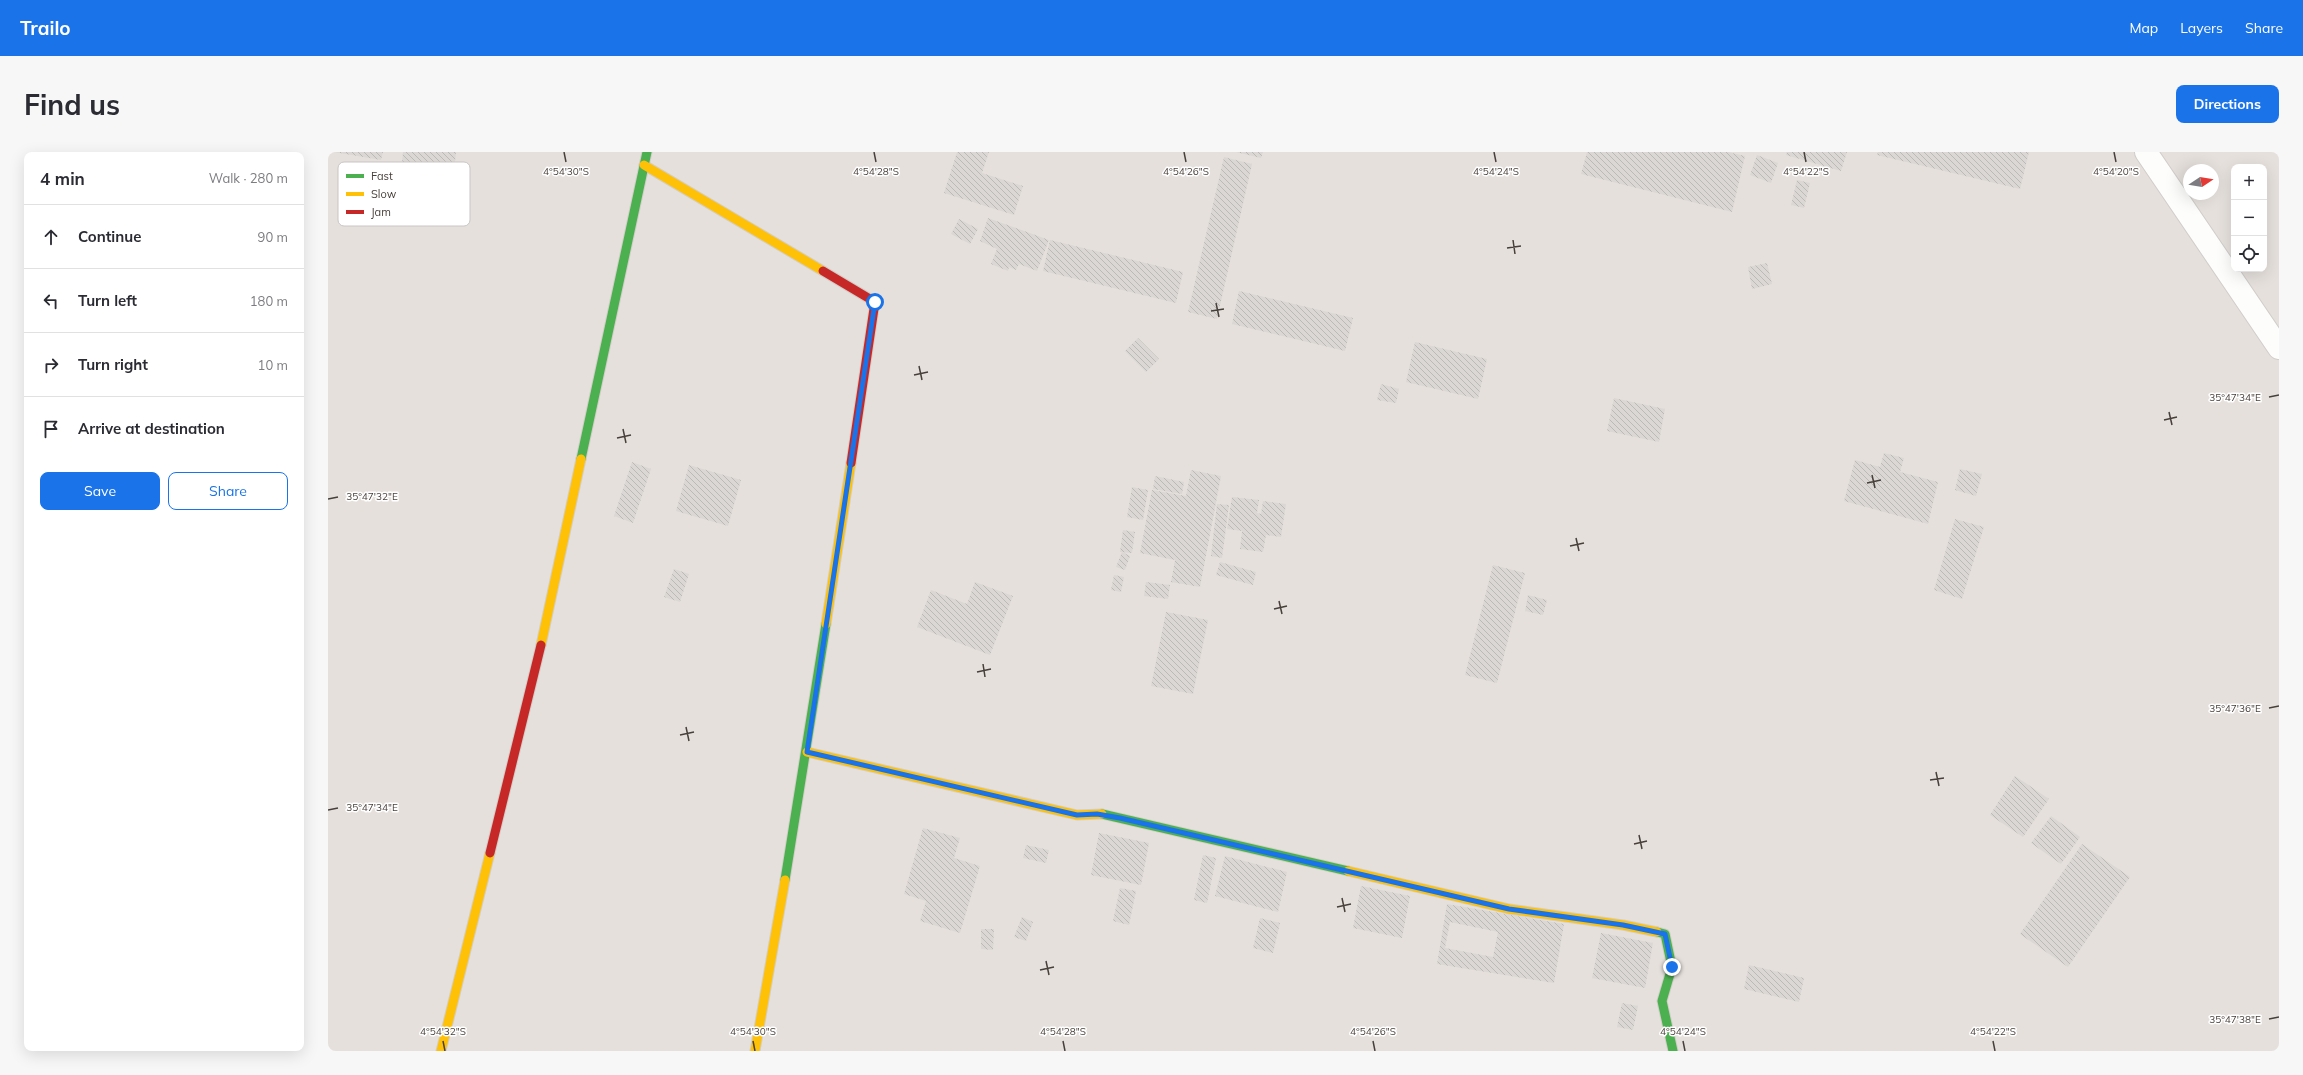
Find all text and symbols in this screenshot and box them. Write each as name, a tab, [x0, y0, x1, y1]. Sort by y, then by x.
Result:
text: Trailo	[20, 16, 71, 40]
text: Map	[2129, 19, 2158, 37]
text: Layers	[2180, 19, 2223, 37]
text: Share	[2245, 19, 2283, 37]
button: Directions	[2176, 85, 2279, 123]
text: Find us	[24, 87, 120, 122]
legend	[338, 162, 470, 226]
north arrow	[2183, 164, 2219, 200]
map controls	[2231, 164, 2267, 272]
button: +	[2231, 164, 2267, 200]
text: 4°54'30"S	[543, 165, 589, 178]
text: 4°54'28"S	[853, 165, 899, 178]
text: 4°54'26"S	[1163, 165, 1209, 178]
text: 4°54'24"S	[1473, 165, 1519, 178]
text: 4°54'22"S	[1783, 165, 1829, 178]
text: 4°54'20"S	[2093, 165, 2139, 178]
text: 4 min	[40, 168, 85, 189]
text: Fast	[371, 169, 393, 183]
text: Walk · 280 m	[209, 170, 288, 186]
text: Slow	[371, 187, 397, 201]
button: −	[2231, 200, 2267, 236]
text: Jam	[371, 205, 391, 219]
icon: ahead	[40, 226, 62, 248]
text: Continue	[78, 227, 141, 246]
text: 90 m	[258, 229, 288, 245]
button: locate	[2231, 236, 2267, 272]
icon: left	[40, 290, 62, 312]
text: Turn left	[78, 291, 137, 310]
text: 180 m	[250, 293, 288, 309]
route start	[866, 293, 884, 311]
icon: right	[40, 354, 62, 376]
text: Turn right	[78, 355, 148, 374]
text: 10 m	[258, 357, 288, 373]
text: 35°47'34"E	[2209, 391, 2261, 404]
icon: arrive	[40, 418, 62, 440]
text: Arrive at destination	[78, 419, 225, 438]
button: Save	[40, 472, 160, 510]
button: Share	[168, 472, 288, 510]
text: 35°47'32"E	[346, 490, 398, 503]
text: 35°47'36"E	[2209, 702, 2261, 715]
text: 35°47'34"E	[346, 801, 398, 814]
route end	[1663, 958, 1681, 976]
text: 35°47'38"E	[2209, 1013, 2261, 1026]
text: 4°54'32"S	[420, 1025, 466, 1038]
text: 4°54'30"S	[730, 1025, 776, 1038]
text: 4°54'28"S	[1040, 1025, 1086, 1038]
text: 4°54'26"S	[1350, 1025, 1396, 1038]
text: 4°54'24"S	[1660, 1025, 1706, 1038]
text: 4°54'22"S	[1970, 1025, 2016, 1038]

